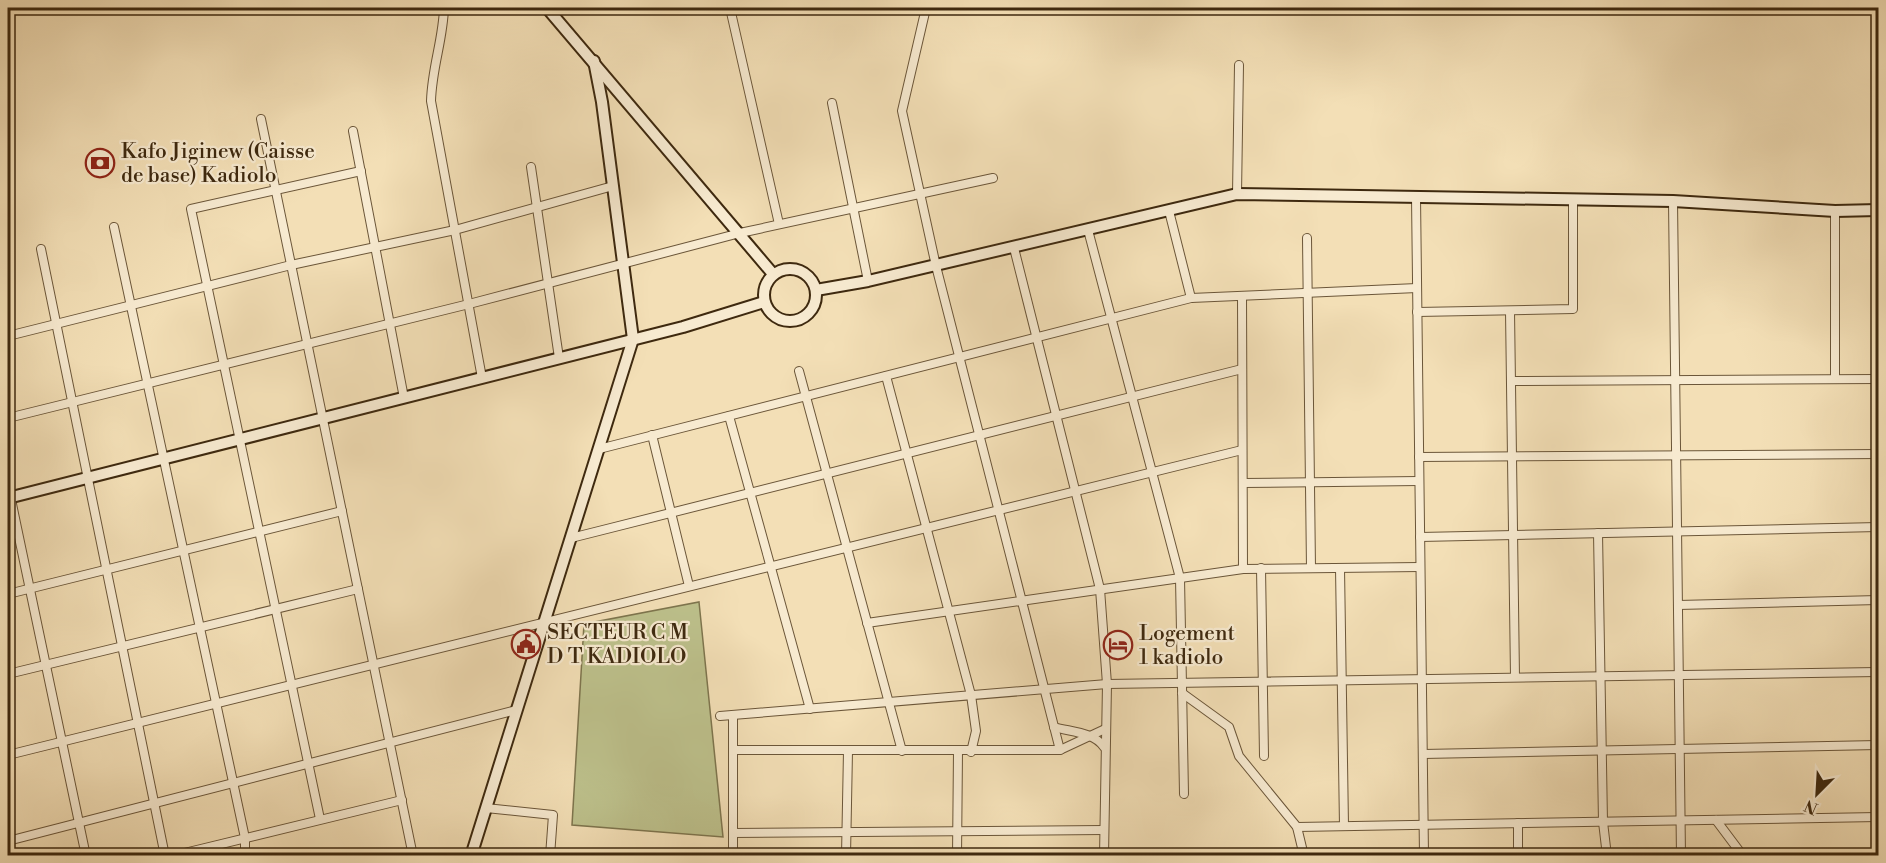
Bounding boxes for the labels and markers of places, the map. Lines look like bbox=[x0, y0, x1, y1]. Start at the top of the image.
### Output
place label: Kafo Jiginew (Caisse de base) Kadiolo bbox=[121, 139, 315, 189]
bank icon: Kafo Jiginew (Caisse de base) Kadiolo bbox=[84, 147, 116, 179]
place label: SECTEUR C M D T KADIOLO bbox=[547, 620, 689, 670]
place label: Logement 1 kadiolo bbox=[1139, 621, 1235, 671]
public building icon: SECTEUR C M D T KADIOLO bbox=[510, 628, 542, 660]
hotel icon: Logement 1 kadiolo bbox=[1102, 629, 1134, 661]

